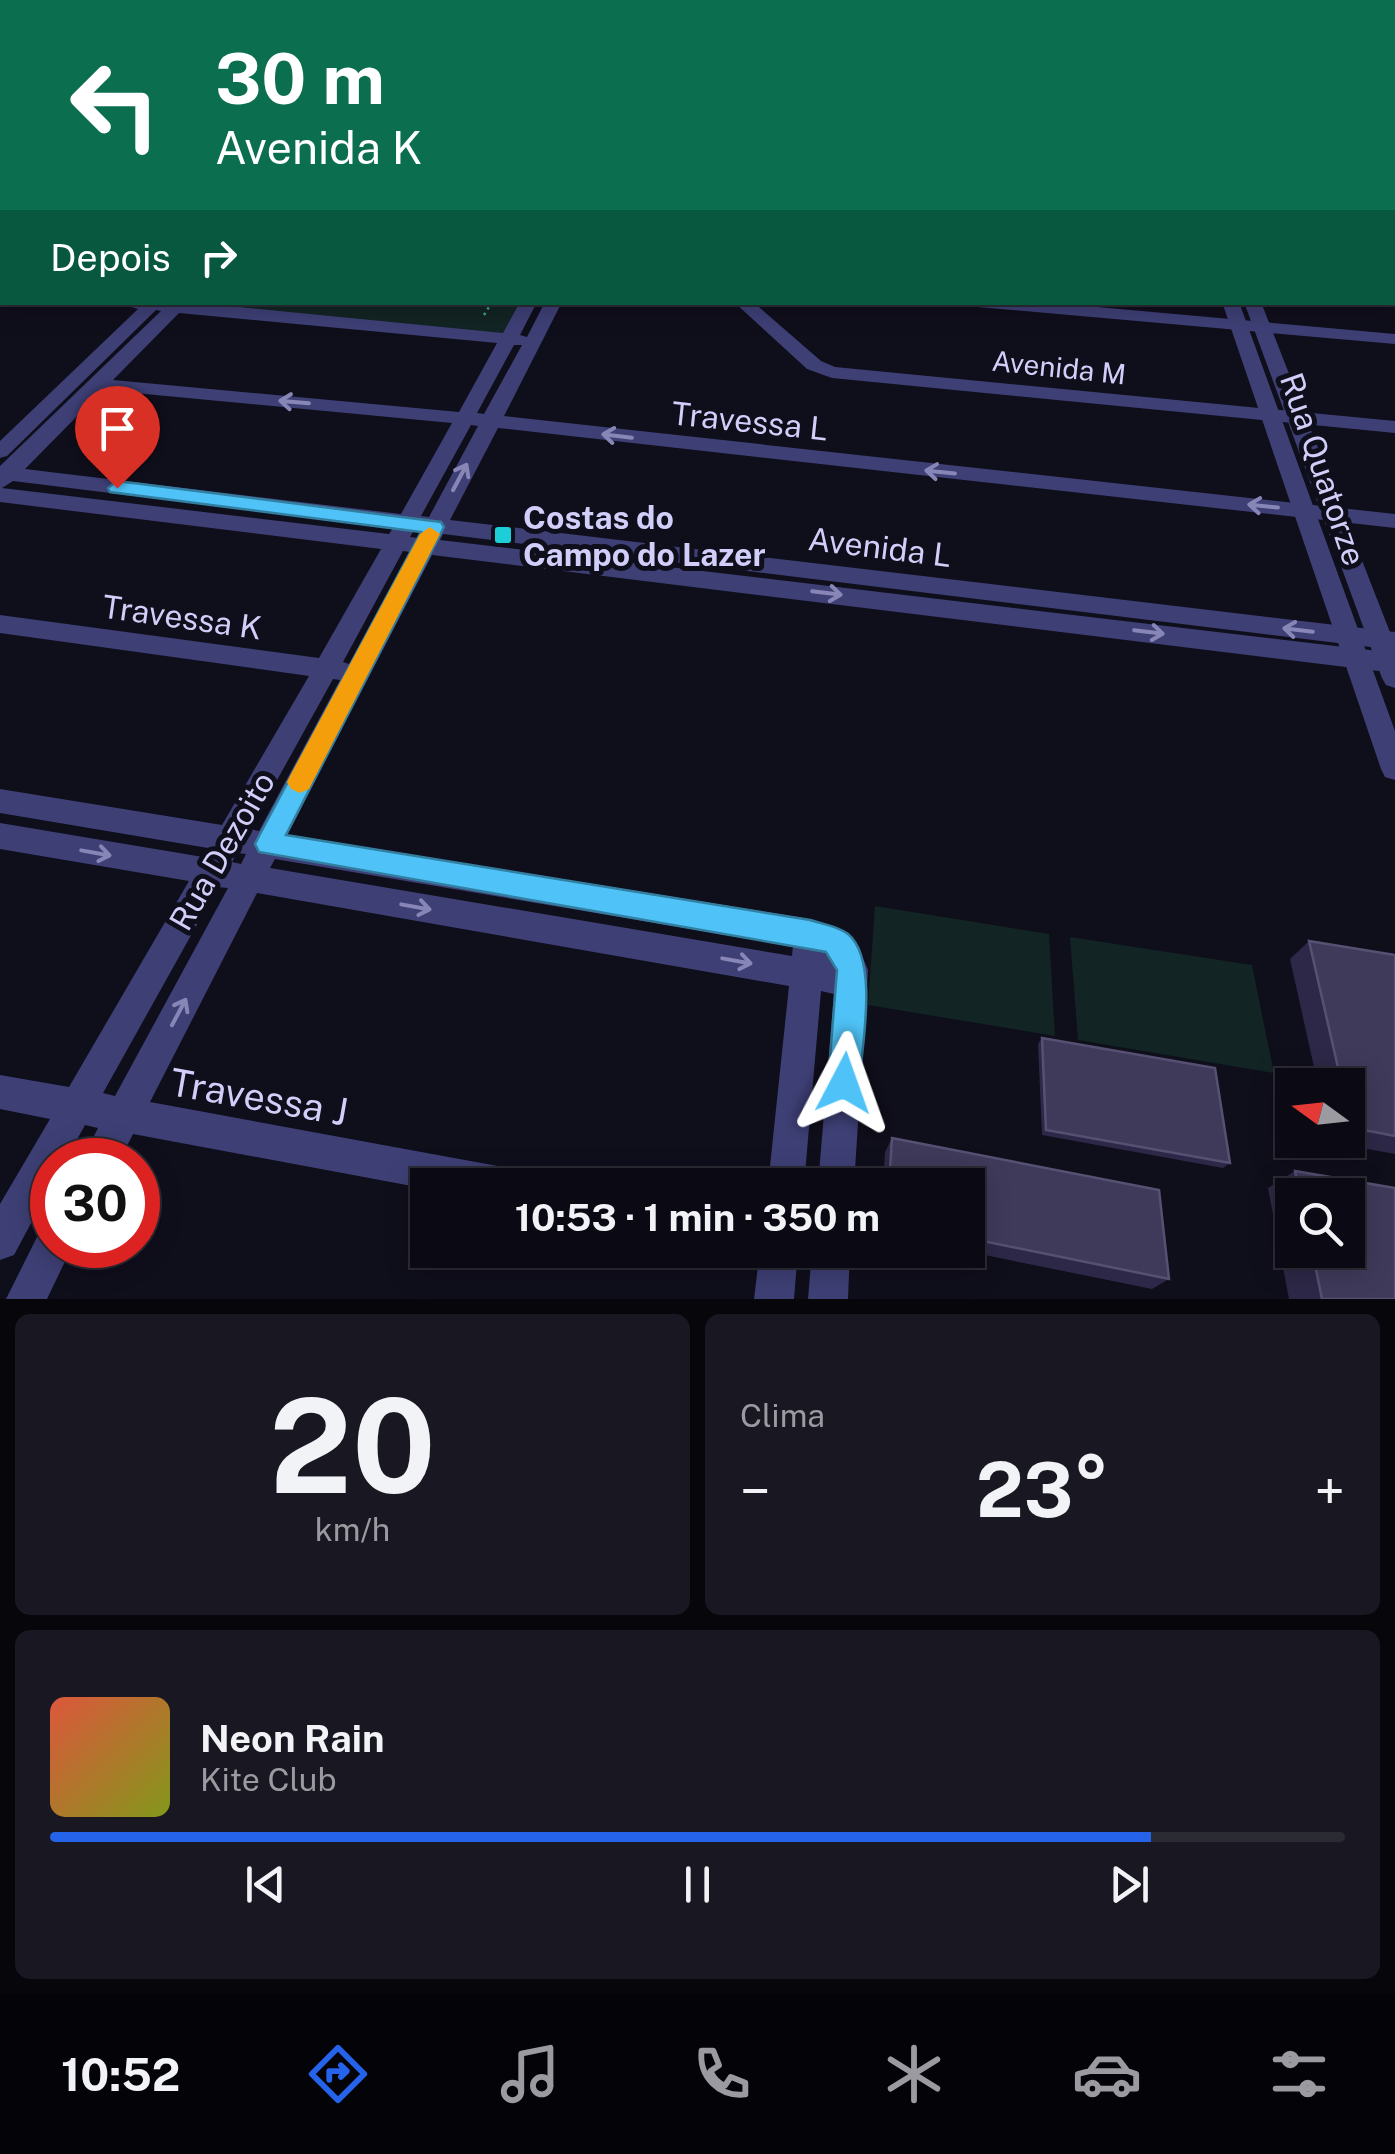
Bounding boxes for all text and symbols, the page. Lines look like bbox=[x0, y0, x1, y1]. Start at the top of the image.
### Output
text: 30 m bbox=[215, 37, 385, 120]
icon: left bbox=[50, 40, 180, 170]
text: Avenida K bbox=[215, 121, 422, 174]
icon: right bbox=[191, 230, 246, 285]
text: Depois bbox=[50, 235, 171, 280]
street label: Avenida M bbox=[990, 344, 1128, 390]
street label: Rua Quatorze bbox=[1273, 368, 1373, 570]
pin bbox=[75, 386, 160, 489]
one-way arrow bbox=[278, 393, 310, 412]
street label: Travessa L bbox=[670, 394, 830, 448]
icon: arrive bbox=[90, 401, 145, 456]
one-way arrow bbox=[601, 426, 634, 445]
one-way arrow bbox=[451, 462, 470, 492]
one-way arrow bbox=[925, 462, 957, 481]
one-way arrow bbox=[1248, 496, 1280, 515]
place label: Costas do Campo do Lazer bbox=[523, 499, 766, 573]
street label: Avenida L bbox=[806, 520, 954, 574]
marker: Costas do Campo do Lazer bbox=[492, 524, 514, 546]
one-way arrow bbox=[810, 584, 842, 603]
street label: Travessa K bbox=[100, 588, 264, 646]
one-way arrow bbox=[1283, 620, 1315, 638]
one-way arrow bbox=[1133, 624, 1165, 642]
street label: Rua Dezoito bbox=[162, 765, 282, 937]
one-way arrow bbox=[79, 844, 112, 863]
one-way arrow bbox=[400, 898, 432, 917]
one-way arrow bbox=[720, 952, 753, 971]
one-way arrow bbox=[169, 998, 189, 1028]
position arrow bbox=[792, 1031, 896, 1135]
street label: Travessa J bbox=[167, 1059, 351, 1135]
north arrow bbox=[1275, 1068, 1365, 1158]
map controls bbox=[1275, 1068, 1365, 1268]
speed limit sign: 30 bbox=[30, 1138, 160, 1268]
button: search bbox=[1275, 1178, 1365, 1268]
text: 10:53 · 1 min · 350 m bbox=[515, 1195, 880, 1240]
text: 20 bbox=[269, 1370, 436, 1522]
text: Clima bbox=[740, 1397, 825, 1434]
text: 23° bbox=[976, 1446, 1109, 1534]
text: − bbox=[740, 1459, 771, 1523]
text: + bbox=[1315, 1459, 1345, 1523]
text: km/h bbox=[315, 1511, 390, 1548]
text: Neon Rain bbox=[200, 1716, 384, 1761]
text: Kite Club bbox=[200, 1761, 337, 1798]
icon: previous bbox=[238, 1857, 293, 1912]
icon: pause bbox=[670, 1857, 725, 1912]
icon: next bbox=[1102, 1857, 1157, 1912]
icon: directions bbox=[303, 2039, 373, 2109]
icon: music bbox=[495, 2039, 565, 2109]
icon: phone bbox=[687, 2039, 757, 2109]
icon: climate bbox=[879, 2039, 949, 2109]
icon: car bbox=[1072, 2039, 1142, 2109]
icon: filters bbox=[1264, 2039, 1334, 2109]
text: 10:52 bbox=[61, 2048, 180, 2101]

